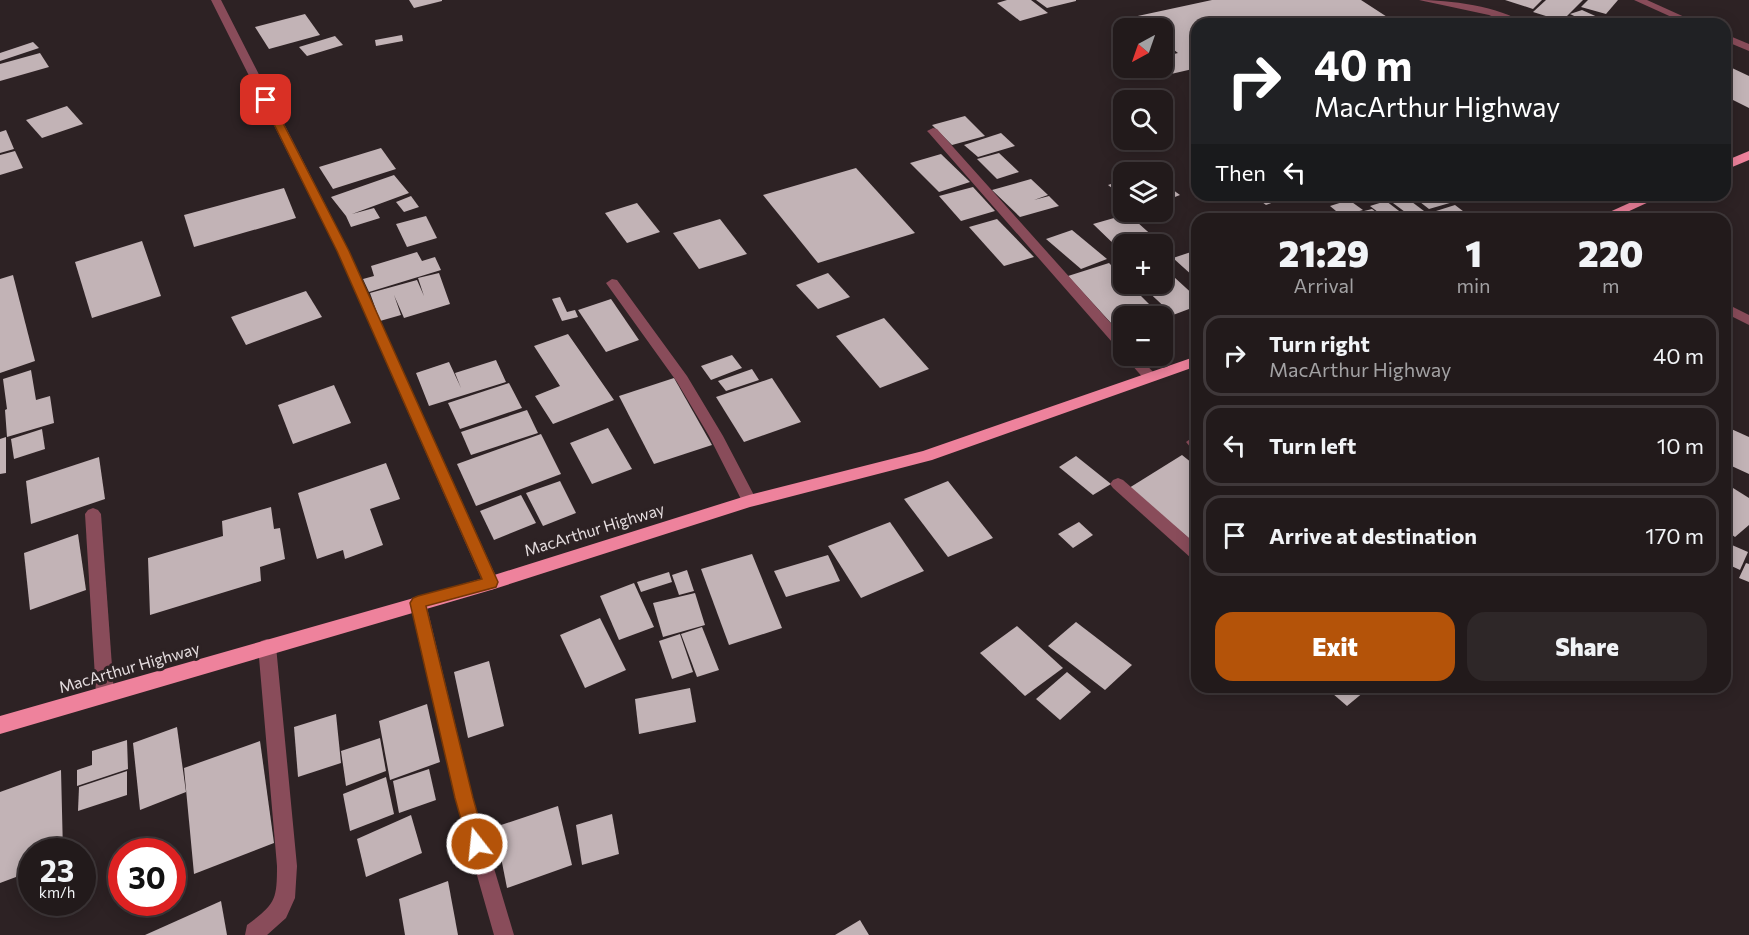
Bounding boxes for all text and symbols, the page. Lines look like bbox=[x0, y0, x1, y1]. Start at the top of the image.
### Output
north arrow bbox=[1113, 18, 1173, 78]
map controls bbox=[1113, 18, 1173, 366]
text: 40 m bbox=[1314, 38, 1412, 90]
icon: right bbox=[1215, 42, 1293, 120]
pin bbox=[240, 74, 291, 125]
icon: arrive bbox=[249, 83, 282, 116]
button: search bbox=[1113, 90, 1173, 150]
text: MacArthur Highway bbox=[1314, 90, 1560, 123]
icon: left bbox=[1278, 156, 1311, 189]
text: Then bbox=[1215, 159, 1266, 186]
button: layers bbox=[1113, 162, 1173, 222]
text: 21:29 bbox=[1278, 230, 1369, 274]
text: 1 bbox=[1465, 230, 1482, 274]
text: 220 bbox=[1578, 230, 1644, 274]
button: + bbox=[1113, 234, 1173, 294]
text: Arrival bbox=[1293, 273, 1354, 297]
text: min bbox=[1457, 273, 1491, 297]
text: m bbox=[1602, 273, 1620, 297]
button: − bbox=[1113, 306, 1173, 366]
text: Turn right bbox=[1269, 330, 1370, 357]
icon: right bbox=[1218, 339, 1251, 372]
text: 40 m bbox=[1653, 342, 1704, 369]
text: MacArthur Highway bbox=[1269, 357, 1451, 381]
icon: left bbox=[1218, 429, 1251, 462]
text: Turn left bbox=[1269, 432, 1356, 459]
text: 10 m bbox=[1657, 432, 1704, 459]
street label: MacArthur Highway bbox=[521, 499, 667, 559]
icon: arrive bbox=[1218, 519, 1251, 552]
text: Arrive at destination bbox=[1269, 522, 1477, 549]
text: 170 m bbox=[1645, 522, 1704, 549]
button: Exit bbox=[1215, 612, 1455, 681]
button: Share bbox=[1467, 612, 1707, 681]
street label: MacArthur Highway bbox=[56, 638, 202, 696]
position arrow bbox=[445, 812, 509, 876]
speed limit sign: 30 bbox=[108, 838, 186, 916]
text: 23 bbox=[40, 851, 74, 888]
text: km/h bbox=[39, 883, 75, 901]

